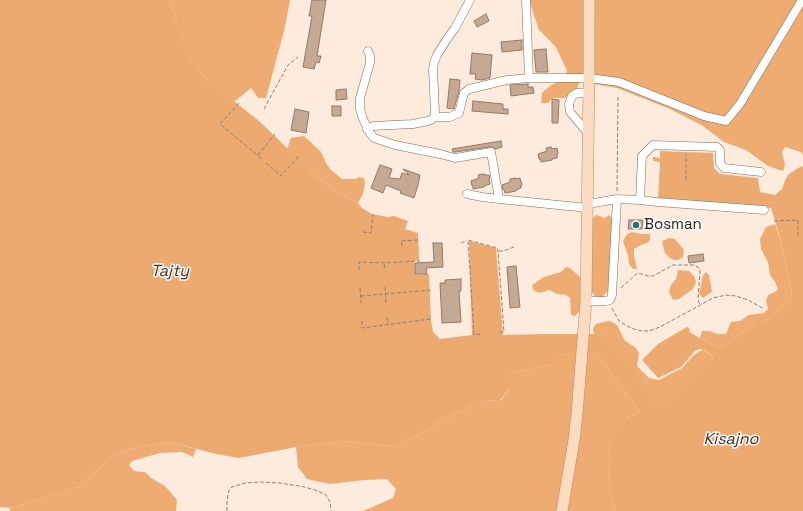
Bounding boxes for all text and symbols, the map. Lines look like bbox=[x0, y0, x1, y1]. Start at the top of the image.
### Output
place label: Bosman bbox=[644, 216, 702, 234]
marker: Bosman bbox=[631, 220, 641, 230]
water label: Tajty bbox=[151, 262, 189, 282]
water label: Kisajno bbox=[704, 430, 758, 450]

